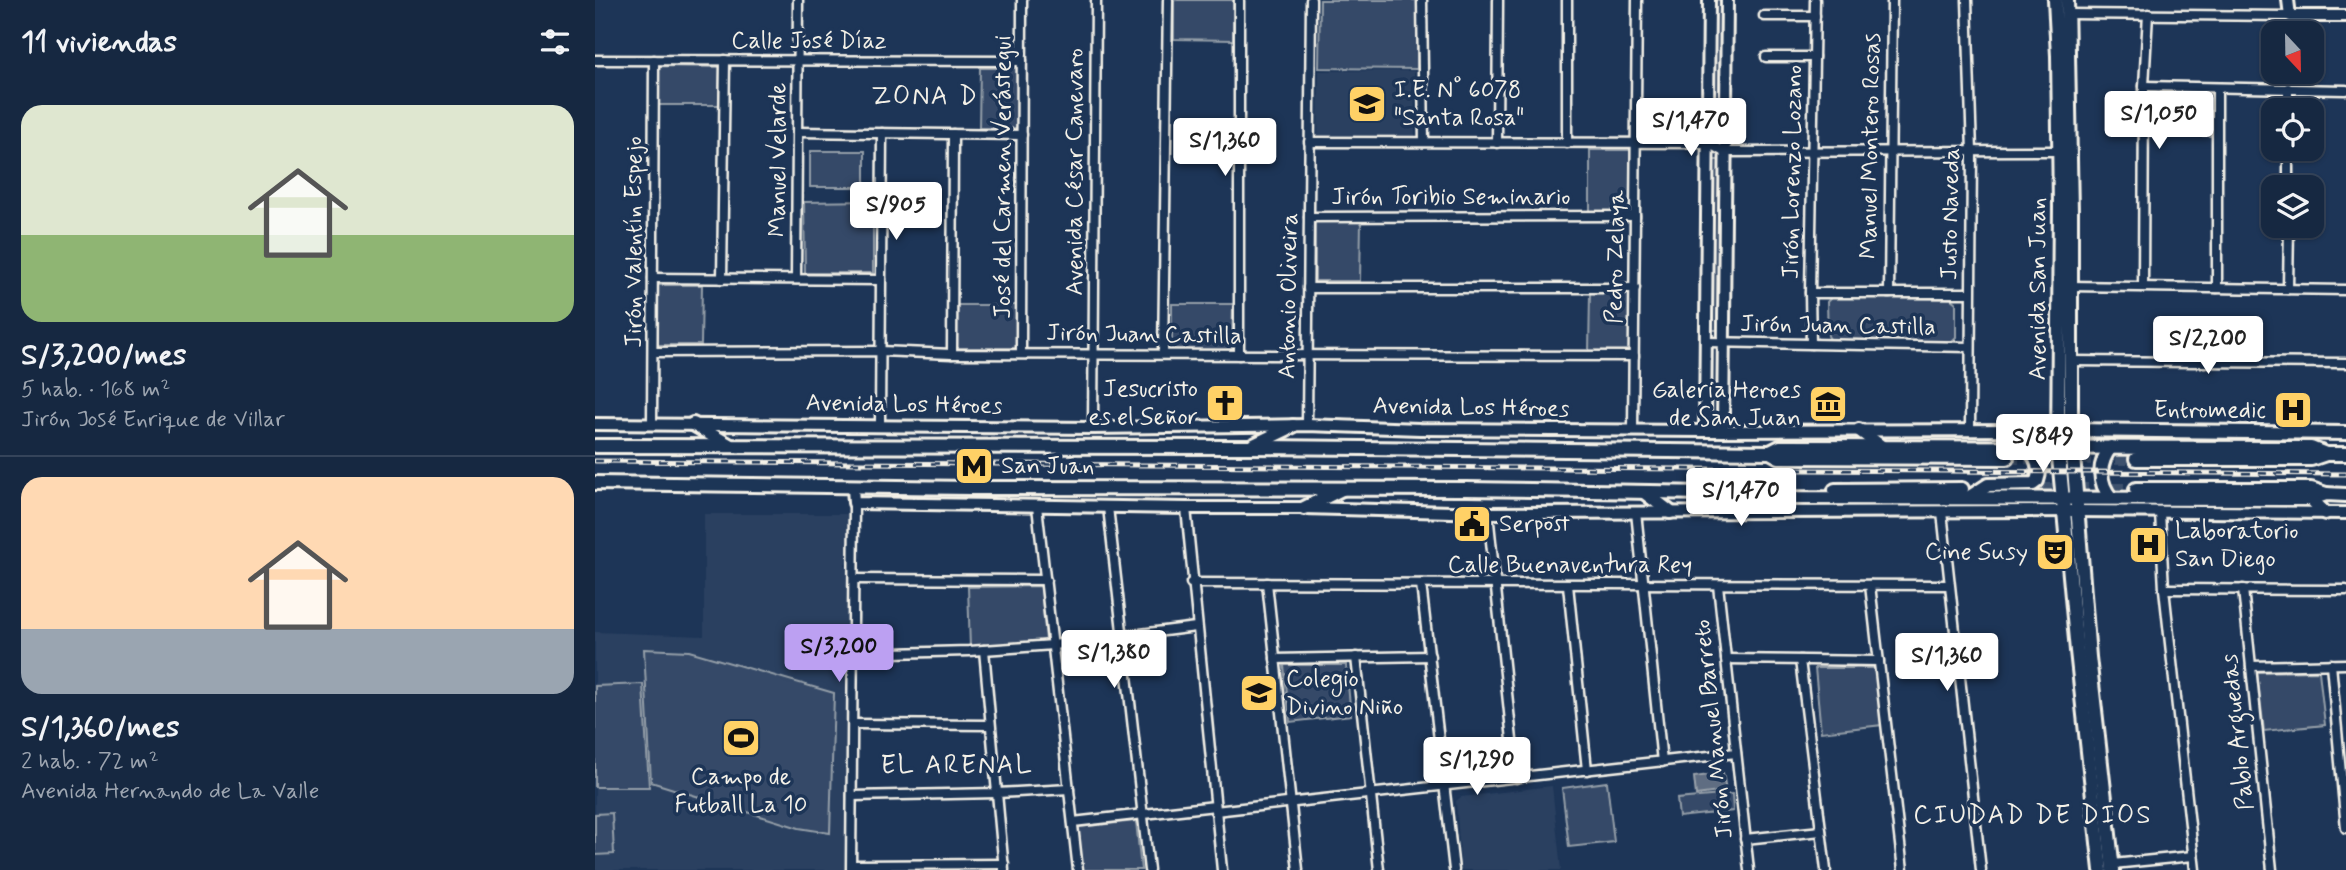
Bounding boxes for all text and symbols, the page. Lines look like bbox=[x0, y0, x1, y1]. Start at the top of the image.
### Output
north arrow bbox=[2261, 21, 2324, 84]
map controls bbox=[2261, 21, 2324, 238]
text: 11 viviendas bbox=[21, 23, 177, 62]
icon: filters bbox=[536, 23, 574, 61]
street label: Calle José Díaz bbox=[731, 26, 887, 57]
street label: Manuel Montero Rosas bbox=[1854, 33, 1888, 259]
street label: José del Carmen Verástegui bbox=[988, 35, 1019, 319]
street label: Avenida César Canevaro bbox=[1060, 48, 1091, 296]
street label: Jirón Lorenzo Lozano bbox=[1776, 65, 1810, 279]
place label: I.E. N° 6078 "Santa Rosa" bbox=[1394, 75, 1524, 134]
district label: ZONA D bbox=[871, 80, 979, 114]
street label: Manuel Velarde bbox=[763, 83, 794, 237]
school or university icon: I.E. N° 6078 "Santa Rosa" bbox=[1346, 83, 1388, 125]
pin: S/1,050 bbox=[2094, 92, 2224, 151]
button: locate bbox=[2261, 98, 2324, 161]
pin: S/1,470 bbox=[1626, 99, 1756, 158]
text: S/1,050 bbox=[2121, 99, 2197, 129]
text: S/1,470 bbox=[1652, 106, 1730, 136]
pin: S/1,360 bbox=[1160, 118, 1290, 178]
text: S/1,360 bbox=[1189, 126, 1261, 156]
street label: Jirón Valentín Espejo bbox=[619, 136, 650, 348]
street label: Justo Naveda bbox=[1934, 148, 1968, 280]
icon: home bbox=[235, 150, 361, 276]
button: layers bbox=[2261, 175, 2324, 238]
pin: S/905 bbox=[847, 182, 945, 242]
street label: Jirón Toribio Seminario bbox=[1331, 182, 1571, 213]
street label: Pedro Zelaya bbox=[1599, 189, 1633, 324]
text: S/905 bbox=[866, 190, 926, 220]
street label: Avenida San Juan bbox=[2023, 197, 2054, 381]
street label: Antonio Oliveira bbox=[1272, 213, 1306, 379]
street label: Jirón Juan Castilla bbox=[1740, 309, 1936, 343]
pin: S/2,200 bbox=[2143, 316, 2273, 376]
street label: Jirón Juan Castilla bbox=[1046, 318, 1242, 352]
text: S/2,200 bbox=[2169, 324, 2247, 354]
text: S/3,200/mes bbox=[21, 336, 187, 375]
place label: Jesucristo es el Señor bbox=[1088, 374, 1198, 433]
text: 5 hab. · 168 m² bbox=[21, 375, 170, 405]
place label: Galeria Heroes de San Juan bbox=[1652, 375, 1801, 434]
church icon: Jesucristo es el Señor bbox=[1204, 382, 1246, 424]
museum icon: Galeria Heroes de San Juan bbox=[1807, 383, 1849, 425]
street label: Avenida Los Héroes bbox=[805, 388, 1003, 422]
hospital icon: Entromedic bbox=[2272, 389, 2314, 431]
street label: Avenida Los Héroes bbox=[1372, 391, 1570, 425]
place label: Entromedic bbox=[2154, 395, 2266, 426]
text: Jirón José Enrique de Villar bbox=[21, 405, 285, 435]
pin: S/849 bbox=[1994, 414, 2092, 474]
text: S/849 bbox=[2012, 422, 2074, 452]
metro station icon: San Juan bbox=[953, 445, 995, 487]
place label: San Juan bbox=[1001, 451, 1094, 482]
pin: S/1,470 bbox=[1676, 468, 1806, 528]
text: S/1,470 bbox=[1702, 476, 1780, 506]
public building icon: Serpost bbox=[1451, 503, 1493, 545]
place label: Serpost bbox=[1499, 509, 1570, 540]
place label: Laboratorio San Diego bbox=[2175, 516, 2298, 575]
icon: home bbox=[235, 522, 361, 648]
hospital icon: Laboratorio San Diego bbox=[2127, 524, 2169, 566]
theatre icon: Cine Susy bbox=[2034, 531, 2076, 573]
place label: Cine Susy bbox=[1925, 537, 2028, 568]
street label: Calle Buenaventura Rey bbox=[1448, 550, 1692, 581]
street label: Jirón Manuel Barreto bbox=[1687, 618, 1741, 840]
pin: S/3,200 bbox=[774, 624, 904, 684]
pin: S/1,380 bbox=[1049, 630, 1179, 690]
text: S/3,200 bbox=[801, 632, 877, 662]
pin: S/1,360 bbox=[1882, 634, 2012, 693]
text: S/1,380 bbox=[1077, 638, 1151, 668]
text: S/1,360 bbox=[1911, 641, 1983, 671]
street label: Pablo Arguedas bbox=[2214, 651, 2265, 812]
place label: Colegio Divino Niño bbox=[1286, 664, 1403, 723]
school or university icon: Colegio Divino Niño bbox=[1238, 672, 1280, 714]
text: S/1,360/mes bbox=[21, 708, 179, 747]
sports icon: Campo de Futball La 10 bbox=[720, 717, 762, 759]
pin: S/1,290 bbox=[1412, 738, 1542, 797]
text: S/1,290 bbox=[1439, 745, 1515, 775]
text: 2 hab. · 72 m² bbox=[21, 747, 159, 777]
district label: EL ARENAL bbox=[880, 749, 1034, 783]
place label: Campo de Futball La 10 bbox=[675, 762, 807, 821]
text: Avenida Hernando de La Valle bbox=[21, 777, 319, 807]
district label: CIUDAD DE DIOS bbox=[1913, 799, 2153, 833]

